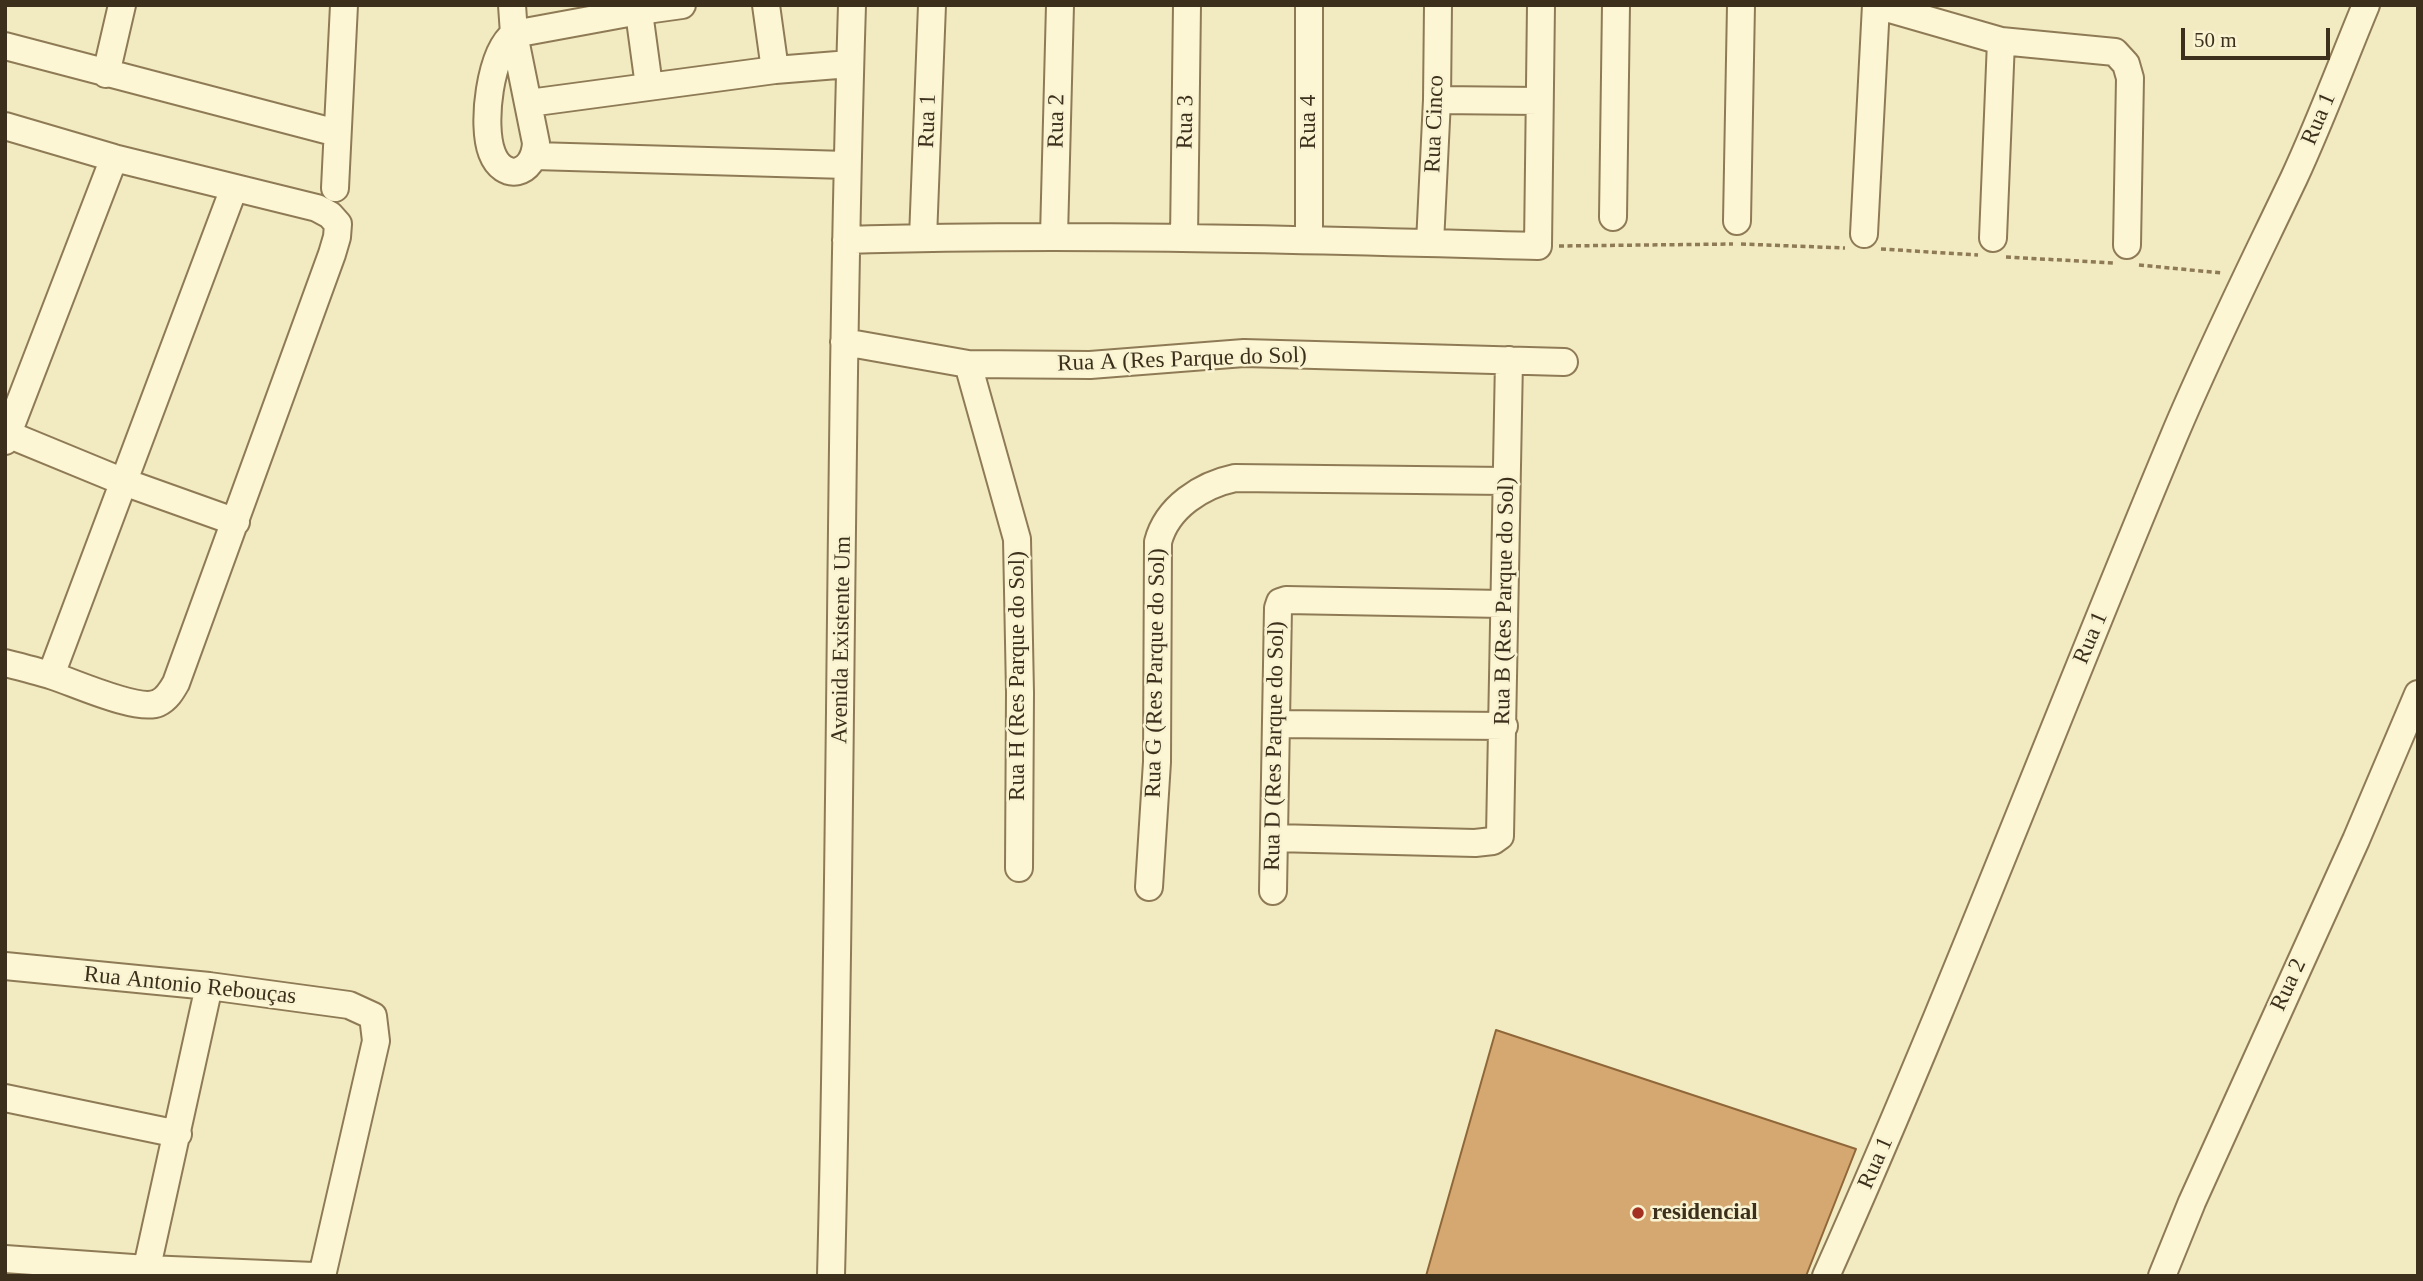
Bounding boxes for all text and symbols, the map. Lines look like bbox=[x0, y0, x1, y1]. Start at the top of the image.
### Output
scale bar bbox=[2185, 14, 2334, 58]
text: 50 m bbox=[2194, 28, 2237, 52]
street label: Rua Cinco bbox=[1420, 75, 1450, 173]
street label: Rua 1 bbox=[2296, 89, 2342, 149]
street label: Rua 1 bbox=[913, 93, 943, 149]
street label: Rua 2 bbox=[1043, 94, 1071, 148]
street label: Rua 3 bbox=[1172, 95, 1200, 149]
street label: Rua 4 bbox=[1295, 95, 1323, 149]
street label: Rua A (Res Parque do Sol) bbox=[1057, 342, 1307, 378]
street label: Rua B (Res Parque do Sol) bbox=[1489, 477, 1521, 725]
street label: Avenida Existente Um bbox=[826, 536, 858, 744]
street label: Rua G (Res Parque do Sol) bbox=[1140, 548, 1172, 798]
street label: Rua H (Res Parque do Sol) bbox=[1004, 551, 1032, 801]
street label: Rua 1 bbox=[2068, 608, 2114, 668]
street label: Rua D (Res Parque do Sol) bbox=[1259, 621, 1291, 871]
street label: Rua 2 bbox=[2265, 955, 2313, 1015]
street label: Rua Antonio Rebouças bbox=[82, 961, 298, 1011]
street label: Rua 1 bbox=[1852, 1133, 1900, 1193]
place label: residencial bbox=[1652, 1199, 1758, 1227]
marker: residencial bbox=[1630, 1205, 1646, 1221]

